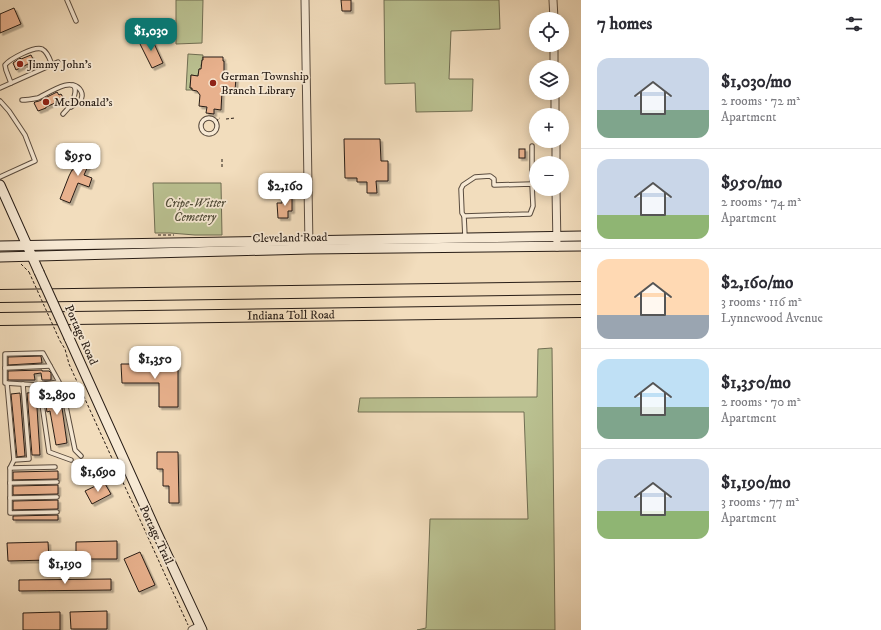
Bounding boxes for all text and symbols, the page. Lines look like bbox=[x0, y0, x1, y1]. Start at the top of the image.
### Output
map controls bbox=[529, 12, 569, 196]
button: locate bbox=[529, 12, 569, 52]
text: 7 homes bbox=[597, 13, 652, 35]
icon: filters bbox=[843, 13, 865, 35]
pin: $1,030 bbox=[118, 18, 184, 52]
text: $1,030 bbox=[134, 23, 168, 39]
place label: Jimmy John's bbox=[27, 57, 92, 72]
marker: Jimmy John's bbox=[15, 59, 25, 69]
button: layers bbox=[529, 60, 569, 100]
place label: German Township Branch Library bbox=[221, 69, 309, 98]
text: $1,030/mo bbox=[721, 71, 791, 93]
icon: home bbox=[629, 74, 677, 122]
marker: German Township Branch Library bbox=[208, 78, 218, 88]
text: 2 rooms · 72 m² bbox=[721, 93, 800, 109]
place label: McDonald's bbox=[54, 95, 113, 110]
marker: McDonald's bbox=[41, 97, 51, 107]
button: + bbox=[529, 108, 569, 148]
text: Apartment bbox=[721, 109, 776, 125]
pin: $950 bbox=[54, 143, 102, 177]
text: $950 bbox=[64, 148, 92, 164]
button: − bbox=[529, 156, 569, 196]
text: $950/mo bbox=[721, 172, 782, 194]
pin: $2,160 bbox=[252, 173, 318, 207]
icon: home bbox=[629, 175, 677, 223]
text: $2,160 bbox=[267, 178, 303, 194]
text: 2 rooms · 74 m² bbox=[721, 194, 801, 210]
park label: Cripe-Witter Cemetery bbox=[165, 196, 227, 225]
text: Apartment bbox=[721, 210, 776, 226]
street label: Cleveland Road bbox=[252, 230, 328, 246]
text: $2,160/mo bbox=[721, 272, 793, 294]
icon: home bbox=[629, 275, 677, 323]
text: 3 rooms · 116 m² bbox=[721, 294, 802, 310]
street label: Portage Road bbox=[61, 303, 101, 367]
street label: Indiana Toll Road bbox=[247, 307, 335, 323]
text: Lynnewood Avenue bbox=[721, 310, 823, 326]
pin: $1,350 bbox=[122, 346, 188, 380]
text: $1,350 bbox=[138, 351, 172, 367]
text: $1,350/mo bbox=[721, 372, 791, 394]
icon: home bbox=[629, 375, 677, 423]
pin: $2,890 bbox=[24, 382, 90, 416]
text: $2,890 bbox=[38, 387, 76, 403]
text: 2 rooms · 70 m² bbox=[721, 394, 801, 410]
text: Apartment bbox=[721, 410, 776, 426]
pin: $1,690 bbox=[65, 459, 131, 493]
text: $1,690 bbox=[80, 464, 116, 480]
text: $1,190/mo bbox=[721, 472, 791, 494]
icon: home bbox=[629, 475, 677, 523]
text: 3 rooms · 77 m² bbox=[721, 494, 799, 510]
street label: Portage Trail bbox=[136, 503, 176, 567]
text: Apartment bbox=[721, 510, 776, 526]
pin: $1,190 bbox=[32, 551, 98, 585]
text: $1,190 bbox=[48, 556, 82, 572]

